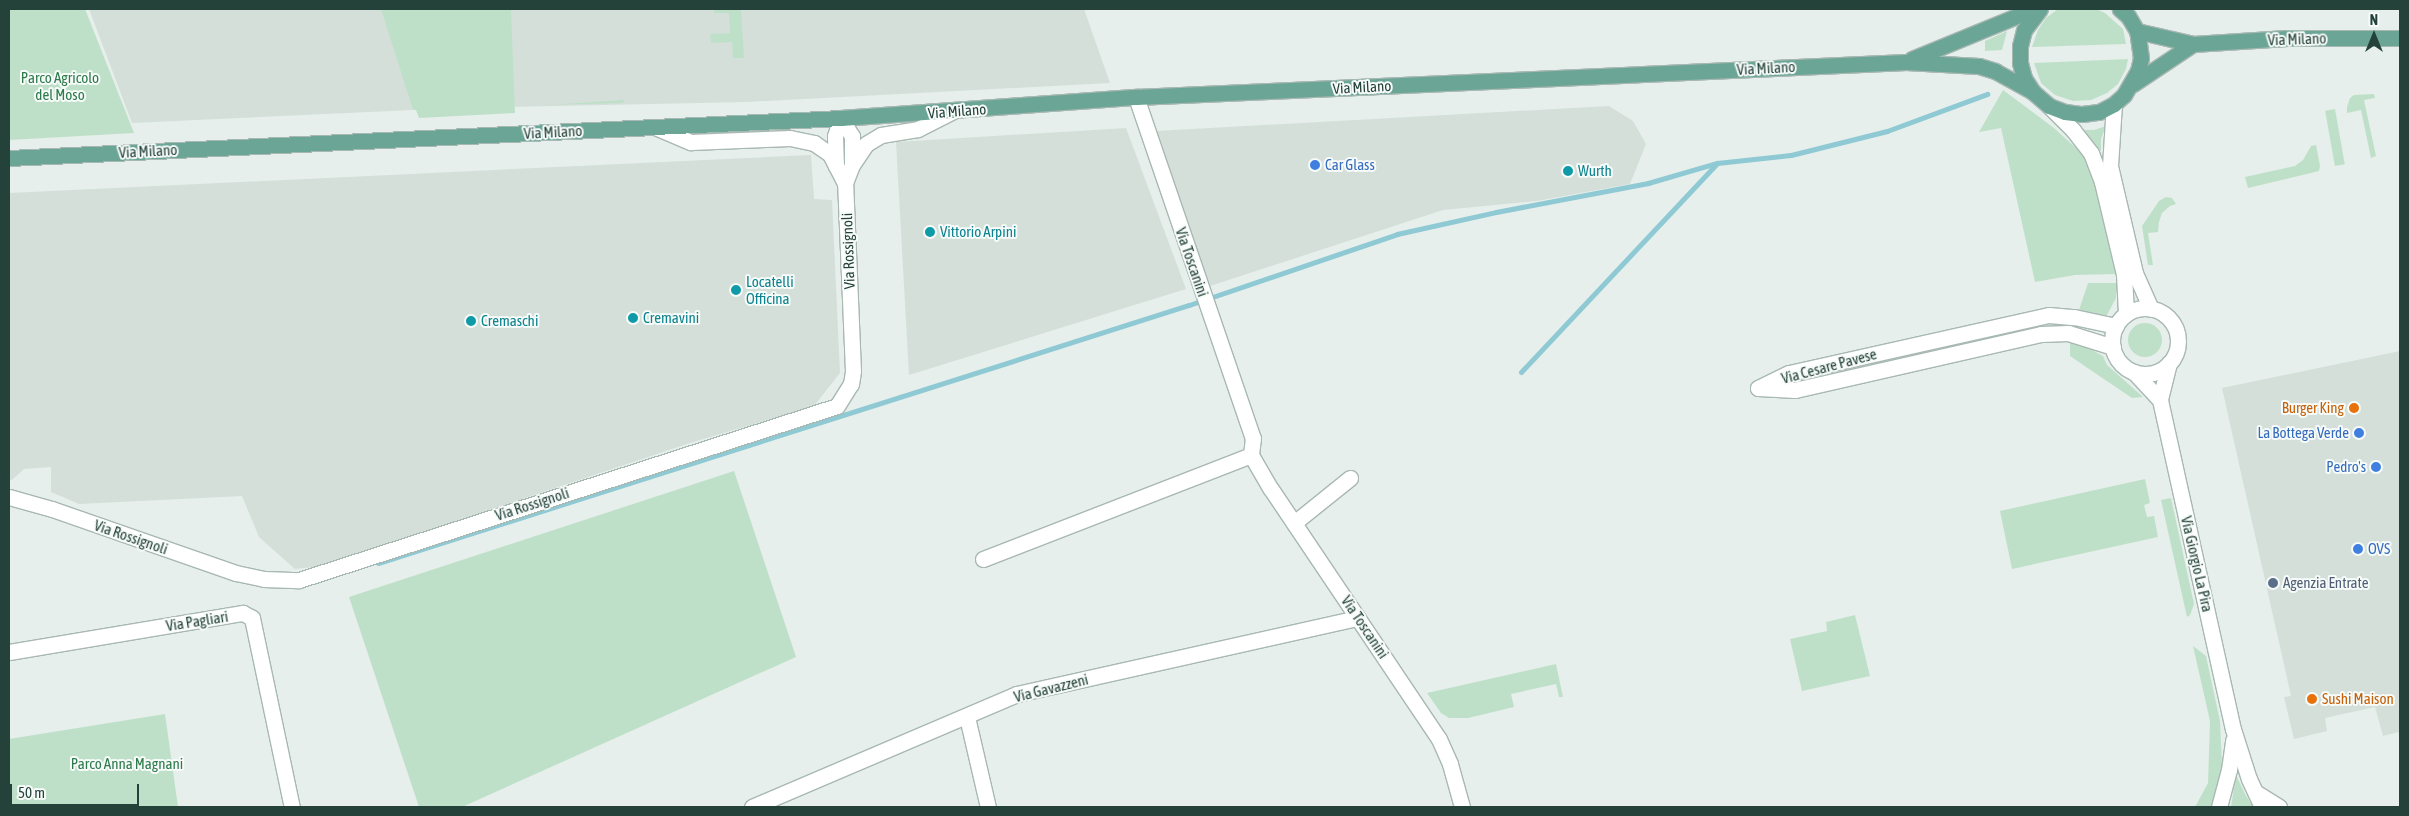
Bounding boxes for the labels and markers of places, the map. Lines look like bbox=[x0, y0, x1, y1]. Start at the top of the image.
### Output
place label: Car Glass bbox=[1325, 156, 1375, 174]
marker: Car Glass bbox=[1309, 159, 1321, 171]
place label: Wurth bbox=[1578, 162, 1612, 180]
marker: Wurth bbox=[1562, 165, 1574, 177]
place label: Vittorio Arpini bbox=[940, 223, 1016, 241]
marker: Vittorio Arpini bbox=[924, 226, 936, 238]
place label: Locatelli Officina bbox=[746, 272, 794, 307]
marker: Locatelli Officina bbox=[730, 284, 742, 296]
place label: Cremavini bbox=[643, 309, 699, 327]
place label: Cremaschi bbox=[481, 312, 538, 330]
marker: Cremavini bbox=[627, 312, 639, 324]
marker: Cremaschi bbox=[465, 315, 477, 327]
place label: Burger King bbox=[2282, 399, 2344, 417]
marker: Burger King bbox=[2348, 402, 2360, 414]
place label: La Bottega Verde bbox=[2257, 424, 2349, 442]
marker: La Bottega Verde bbox=[2353, 427, 2365, 439]
place label: Pedro's bbox=[2326, 458, 2366, 476]
marker: Pedro's bbox=[2370, 461, 2382, 473]
place label: OVS bbox=[2368, 540, 2390, 558]
marker: OVS bbox=[2352, 543, 2364, 555]
place label: Agenzia Entrate bbox=[2283, 574, 2369, 592]
marker: Agenzia Entrate bbox=[2267, 577, 2279, 589]
place label: Sushi Maison bbox=[2322, 690, 2394, 708]
marker: Sushi Maison bbox=[2306, 693, 2318, 705]

